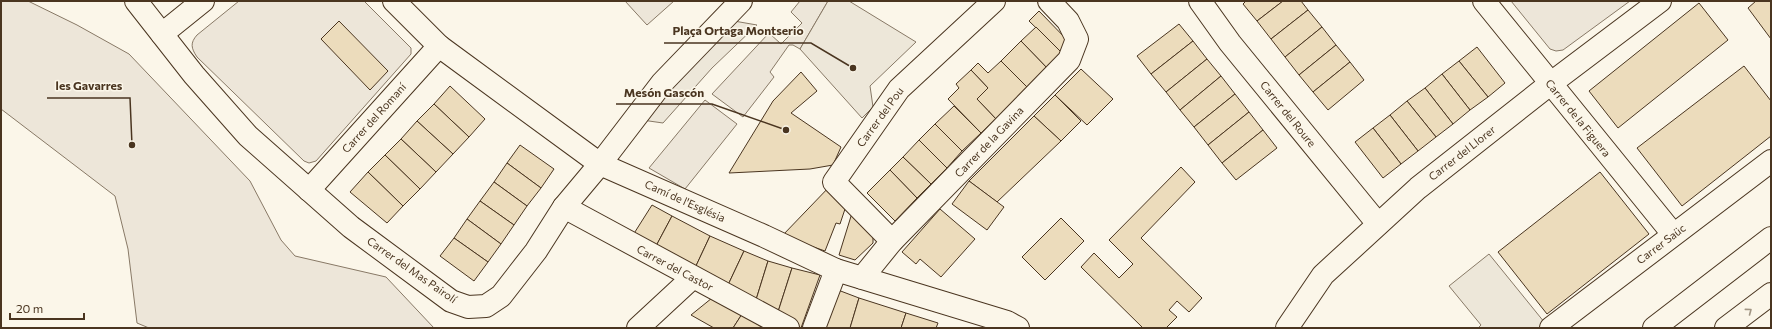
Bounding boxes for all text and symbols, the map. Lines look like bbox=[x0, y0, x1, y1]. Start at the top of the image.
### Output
callout: Plaça Ortaga Montserio bbox=[664, 19, 811, 43]
text: Plaça Ortaga Montserio bbox=[672, 23, 804, 37]
callout: les Gavarres bbox=[47, 74, 130, 98]
street label: Carrer de la Figuera bbox=[1543, 76, 1614, 159]
text: les Gavarres bbox=[56, 78, 123, 92]
street label: Carrer del Roure bbox=[1258, 78, 1319, 149]
street label: Carrer del Romaní bbox=[339, 79, 409, 155]
callout: Mesón Gascón bbox=[616, 80, 712, 104]
street label: Carrer del Pou bbox=[854, 84, 906, 149]
text: Mesón Gascón bbox=[624, 85, 704, 99]
street label: Carrer de la Gavina bbox=[952, 104, 1026, 180]
street label: Carrer del Llorer bbox=[1426, 122, 1498, 183]
street label: Camí de l'Església bbox=[643, 177, 727, 224]
street label: Carrer Saüc bbox=[1634, 221, 1688, 266]
street label: Carrer del Mas Pairolí bbox=[365, 234, 461, 306]
street label: Carrer del Castor bbox=[635, 242, 716, 294]
scale bar bbox=[10, 295, 84, 321]
text: 20 m bbox=[16, 301, 43, 315]
one-way arrow bbox=[1744, 309, 1751, 316]

